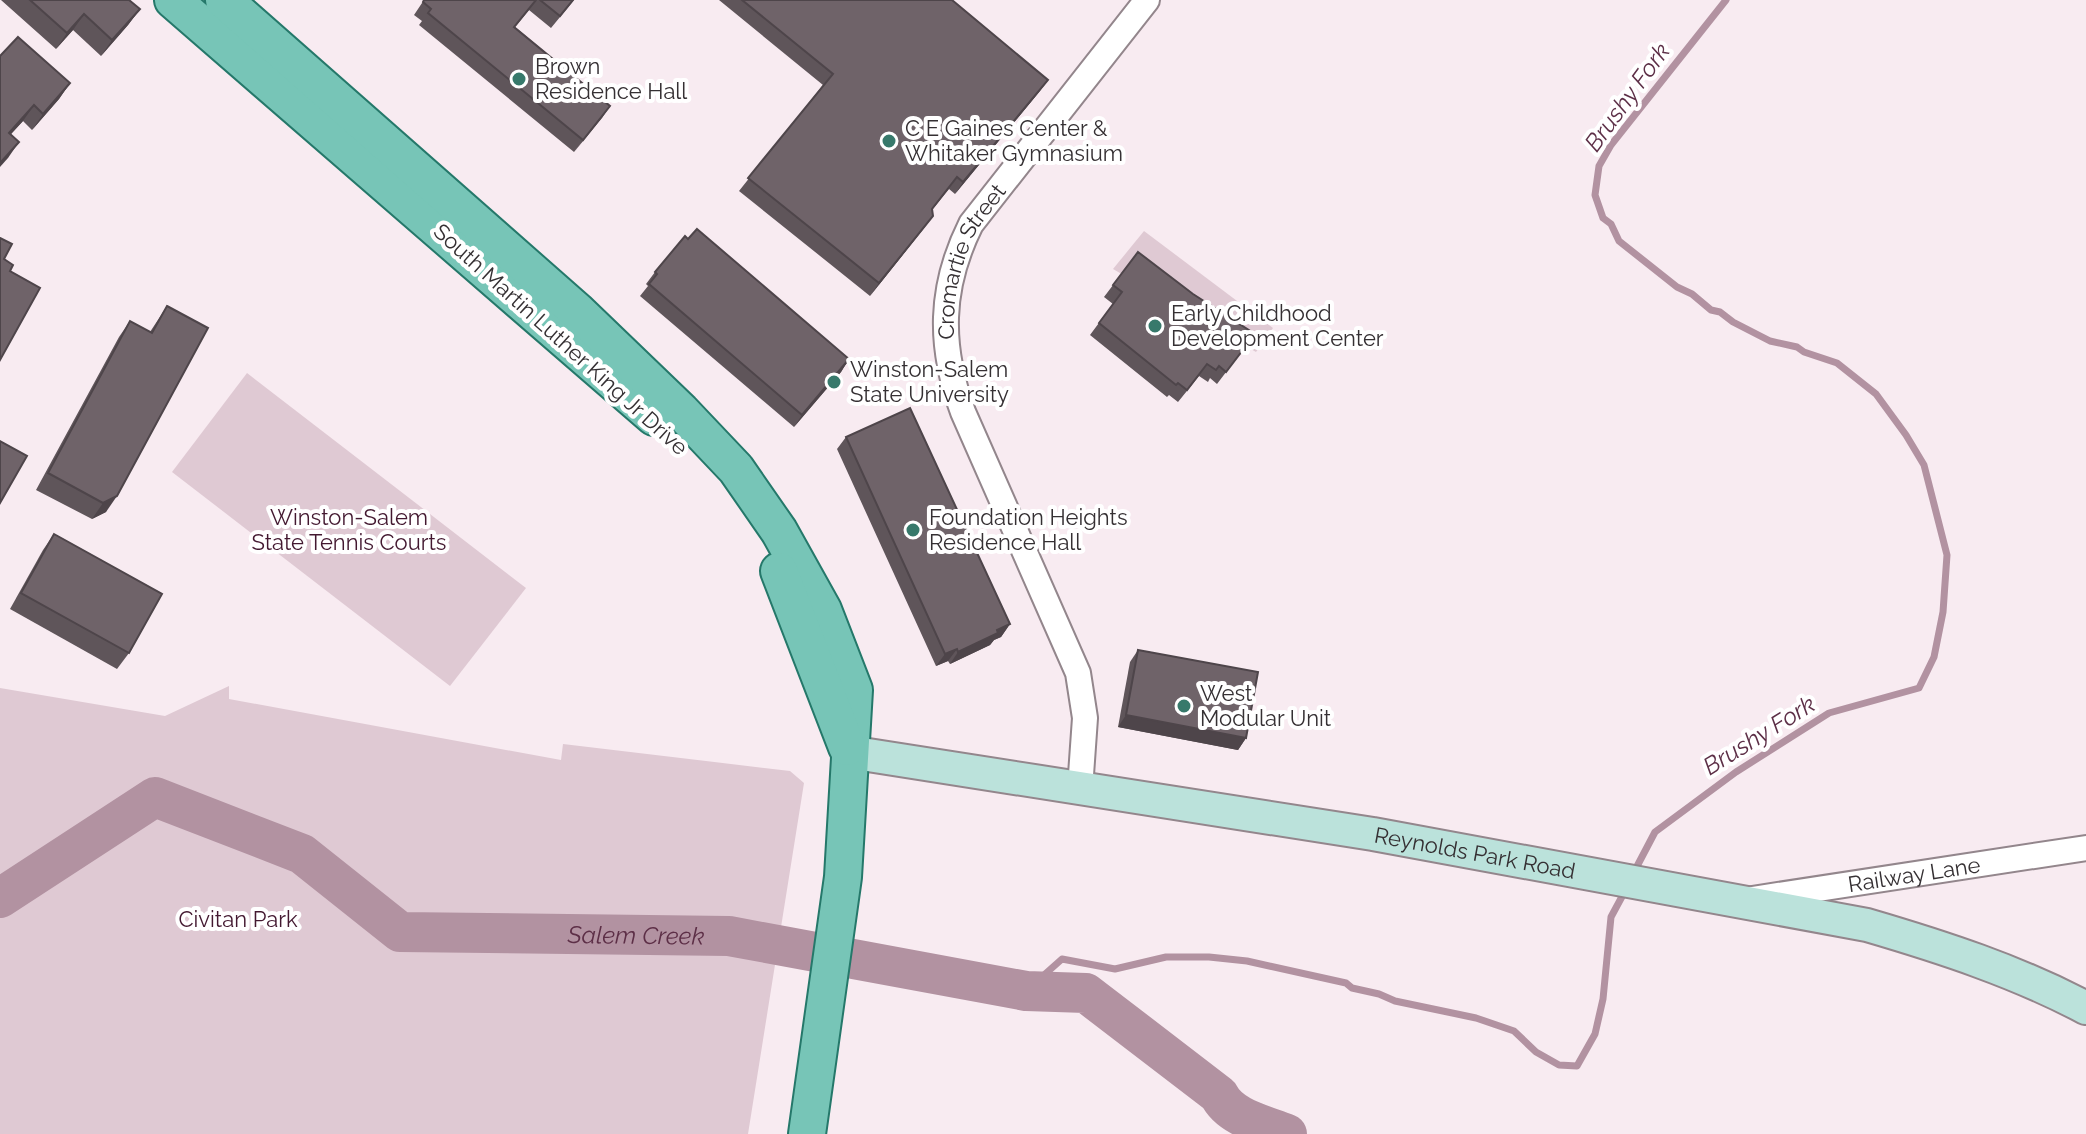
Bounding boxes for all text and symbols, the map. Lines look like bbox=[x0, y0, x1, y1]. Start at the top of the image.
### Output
water label: Brushy Fork bbox=[1578, 37, 1676, 157]
place label: Brown Residence Hall bbox=[535, 53, 687, 104]
marker: Brown Residence Hall bbox=[510, 70, 528, 88]
place label: C E Gaines Center & Whitaker Gymnasium bbox=[905, 115, 1123, 166]
marker: C E Gaines Center & Whitaker Gymnasium bbox=[880, 132, 898, 150]
street label: Cromartie Street bbox=[933, 178, 1011, 340]
street label: South Martin Luther King Jr Drive bbox=[429, 218, 693, 460]
place label: Early Childhood Development Center bbox=[1171, 300, 1384, 351]
marker: Early Childhood Development Center bbox=[1146, 317, 1164, 335]
place label: Winston-Salem State University bbox=[850, 356, 1009, 407]
marker: Winston-Salem State University bbox=[825, 373, 843, 391]
park label: Winston-Salem State Tennis Courts bbox=[251, 504, 447, 555]
place label: Foundation Heights Residence Hall bbox=[929, 504, 1128, 555]
marker: Foundation Heights Residence Hall bbox=[904, 521, 922, 539]
place label: West Modular Unit bbox=[1200, 680, 1332, 731]
water label: Brushy Fork bbox=[1698, 689, 1820, 781]
marker: West Modular Unit bbox=[1175, 697, 1193, 715]
street label: Reynolds Park Road bbox=[1372, 822, 1577, 884]
street label: Railway Lane bbox=[1846, 851, 1982, 897]
park label: Civitan Park bbox=[178, 906, 298, 932]
water label: Salem Creek bbox=[567, 920, 705, 950]

